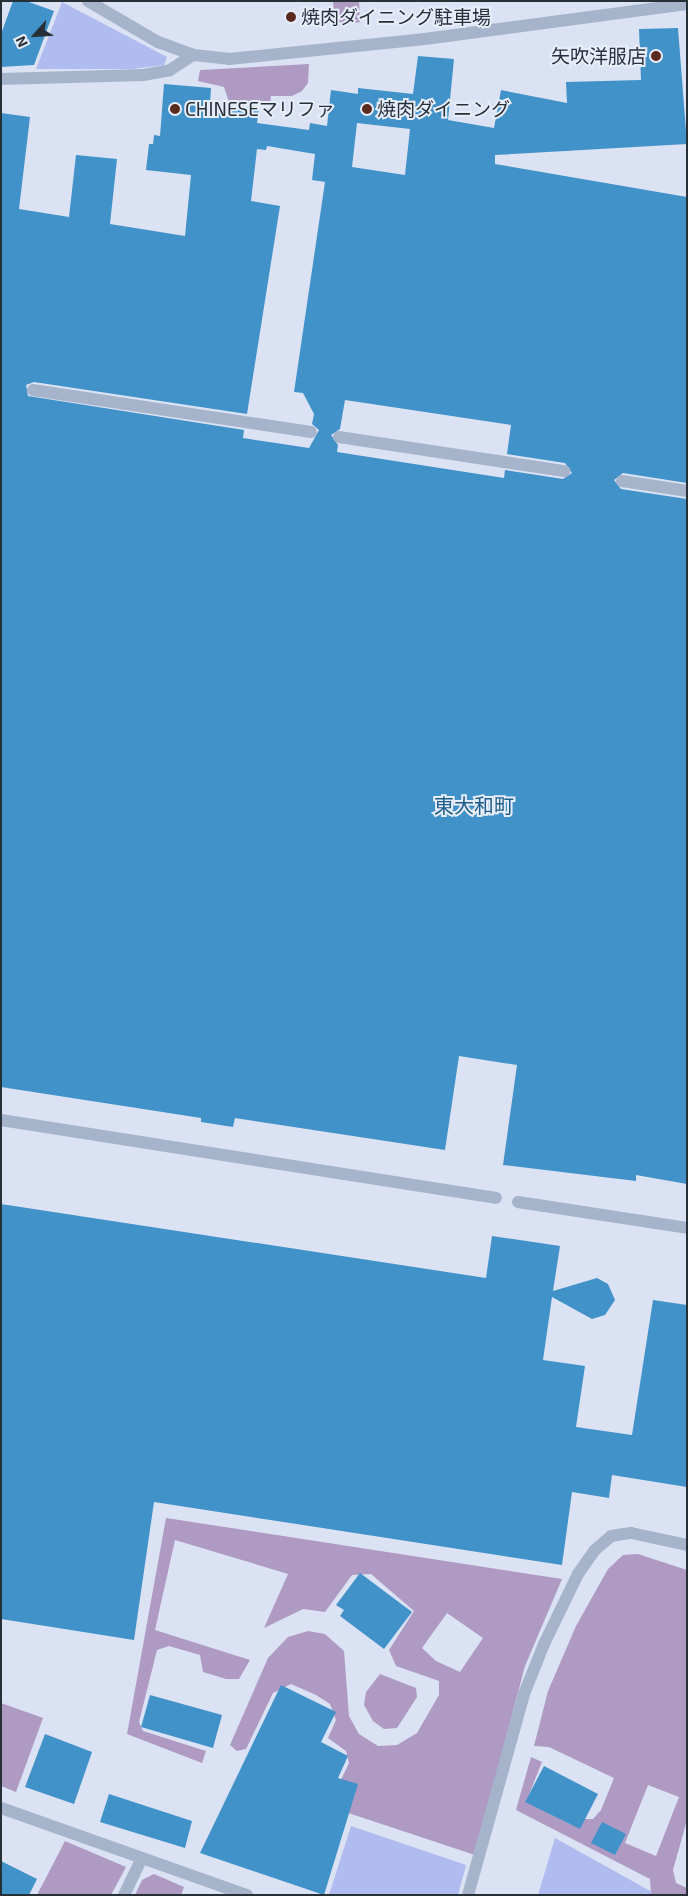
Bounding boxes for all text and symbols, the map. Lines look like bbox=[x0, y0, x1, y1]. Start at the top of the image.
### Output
place label: 焼肉ダイニング駐車場 bbox=[301, 6, 491, 28]
north arrow bbox=[10, 10, 60, 60]
marker: 焼肉ダイニング駐車場 bbox=[285, 11, 297, 23]
text: N bbox=[11, 34, 31, 50]
place label: 矢吹洋服店 bbox=[551, 45, 646, 67]
marker: 矢吹洋服店 bbox=[650, 50, 662, 62]
place label: CHINESEマリファ bbox=[185, 98, 335, 120]
place label: 焼肉ダイニング bbox=[377, 98, 510, 120]
marker: CHINESEマリファ bbox=[169, 103, 181, 115]
marker: 焼肉ダイニング bbox=[361, 103, 373, 115]
district label: 東大和町 bbox=[434, 793, 514, 817]

